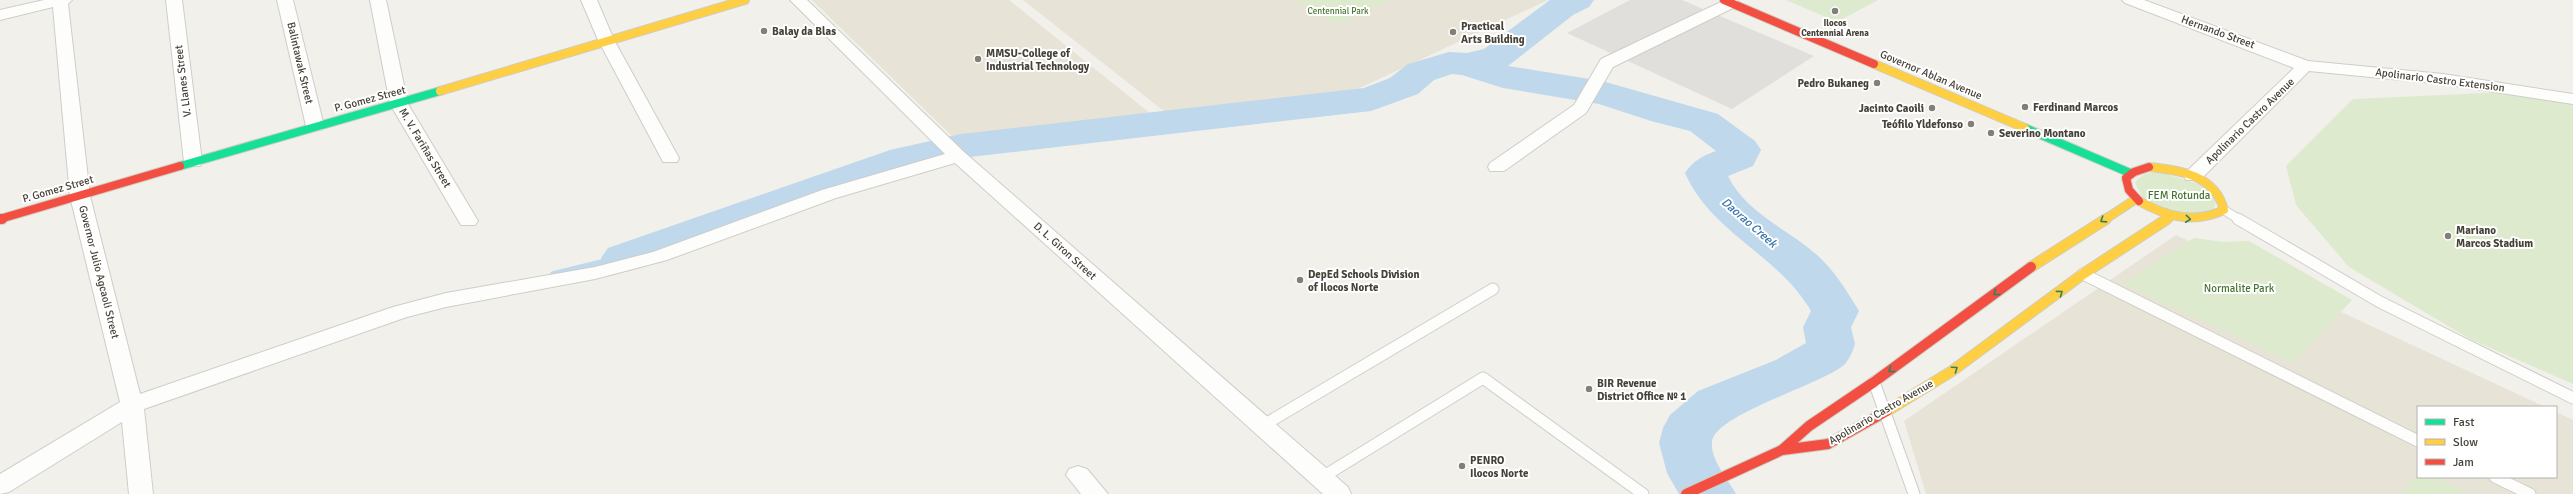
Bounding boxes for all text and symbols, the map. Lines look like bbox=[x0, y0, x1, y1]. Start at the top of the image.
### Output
park label: Centennial Park bbox=[1307, 6, 1369, 17]
marker: Ilocos Centennial Arena bbox=[1830, 6, 1840, 16]
street label: Hernando Street bbox=[2180, 13, 2257, 51]
place label: Ilocos Centennial Arena bbox=[1801, 18, 1869, 39]
place label: Practical Arts Building bbox=[1461, 20, 1525, 46]
street label: Balintawak Street bbox=[284, 21, 316, 105]
place label: Balay da Blas bbox=[772, 25, 836, 38]
marker: Balay da Blas bbox=[759, 26, 769, 36]
marker: Practical Arts Building bbox=[1448, 27, 1458, 37]
street label: V. Llanes Street bbox=[172, 44, 194, 118]
place label: MMSU-College of Industrial Technology bbox=[986, 47, 1090, 73]
street label: Governor Ablan Avenue bbox=[1878, 48, 1984, 102]
marker: MMSU-College of Industrial Technology bbox=[973, 54, 983, 64]
street label: Apolinario Castro Extension bbox=[2375, 66, 2505, 94]
street label: Apolinario Castro Avenue bbox=[2203, 75, 2297, 167]
place label: Pedro Bukaneg bbox=[1797, 77, 1869, 90]
marker: Pedro Bukaneg bbox=[1872, 78, 1882, 88]
street label: P. Gomez Street bbox=[333, 83, 407, 115]
place label: Ferdinand Marcos bbox=[2033, 101, 2118, 114]
place label: Jacinto Caoili bbox=[1859, 102, 1924, 115]
marker: Ferdinand Marcos bbox=[2020, 102, 2030, 112]
marker: Jacinto Caoili bbox=[1927, 103, 1937, 113]
street label: M. V. Fariñas Street bbox=[396, 106, 454, 190]
place label: Teófilo Yldefonso bbox=[1882, 118, 1963, 131]
marker: Teófilo Yldefonso bbox=[1966, 119, 1976, 129]
place label: Severino Montano bbox=[1999, 127, 2086, 140]
marker: Severino Montano bbox=[1986, 128, 1996, 138]
street label: P. Gomez Street bbox=[21, 173, 95, 205]
park label: FEM Rotunda bbox=[2148, 189, 2211, 202]
water label: Daorao Creek bbox=[1718, 195, 1781, 252]
street label: Governor Julio Agcaoli Street bbox=[76, 204, 122, 340]
one-way arrow bbox=[2185, 214, 2191, 223]
one-way arrow bbox=[2100, 215, 2107, 223]
street label: D. L. Giron Street bbox=[1031, 219, 1099, 283]
place label: Mariano Marcos Stadium bbox=[2456, 224, 2533, 250]
marker: Mariano Marcos Stadium bbox=[2443, 231, 2453, 241]
place label: DepEd Schools Division of Ilocos Norte bbox=[1308, 268, 1420, 294]
marker: DepEd Schools Division of Ilocos Norte bbox=[1295, 275, 1305, 285]
park label: Normalite Park bbox=[2204, 282, 2275, 295]
one-way arrow bbox=[1993, 288, 2000, 296]
one-way arrow bbox=[2055, 291, 2062, 298]
one-way arrow bbox=[1888, 365, 1895, 373]
one-way arrow bbox=[1950, 367, 1957, 374]
place label: BIR Revenue District Office № 1 bbox=[1597, 377, 1686, 403]
street label: Apolinario Castro Avenue bbox=[1826, 377, 1936, 447]
marker: BIR Revenue District Office № 1 bbox=[1584, 384, 1594, 394]
legend bbox=[2417, 406, 2557, 478]
text: Fast bbox=[2453, 415, 2474, 430]
text: Slow bbox=[2453, 435, 2478, 450]
place label: PENRO Ilocos Norte bbox=[1470, 454, 1529, 480]
text: Jam bbox=[2453, 455, 2474, 470]
marker: PENRO Ilocos Norte bbox=[1457, 461, 1467, 471]

